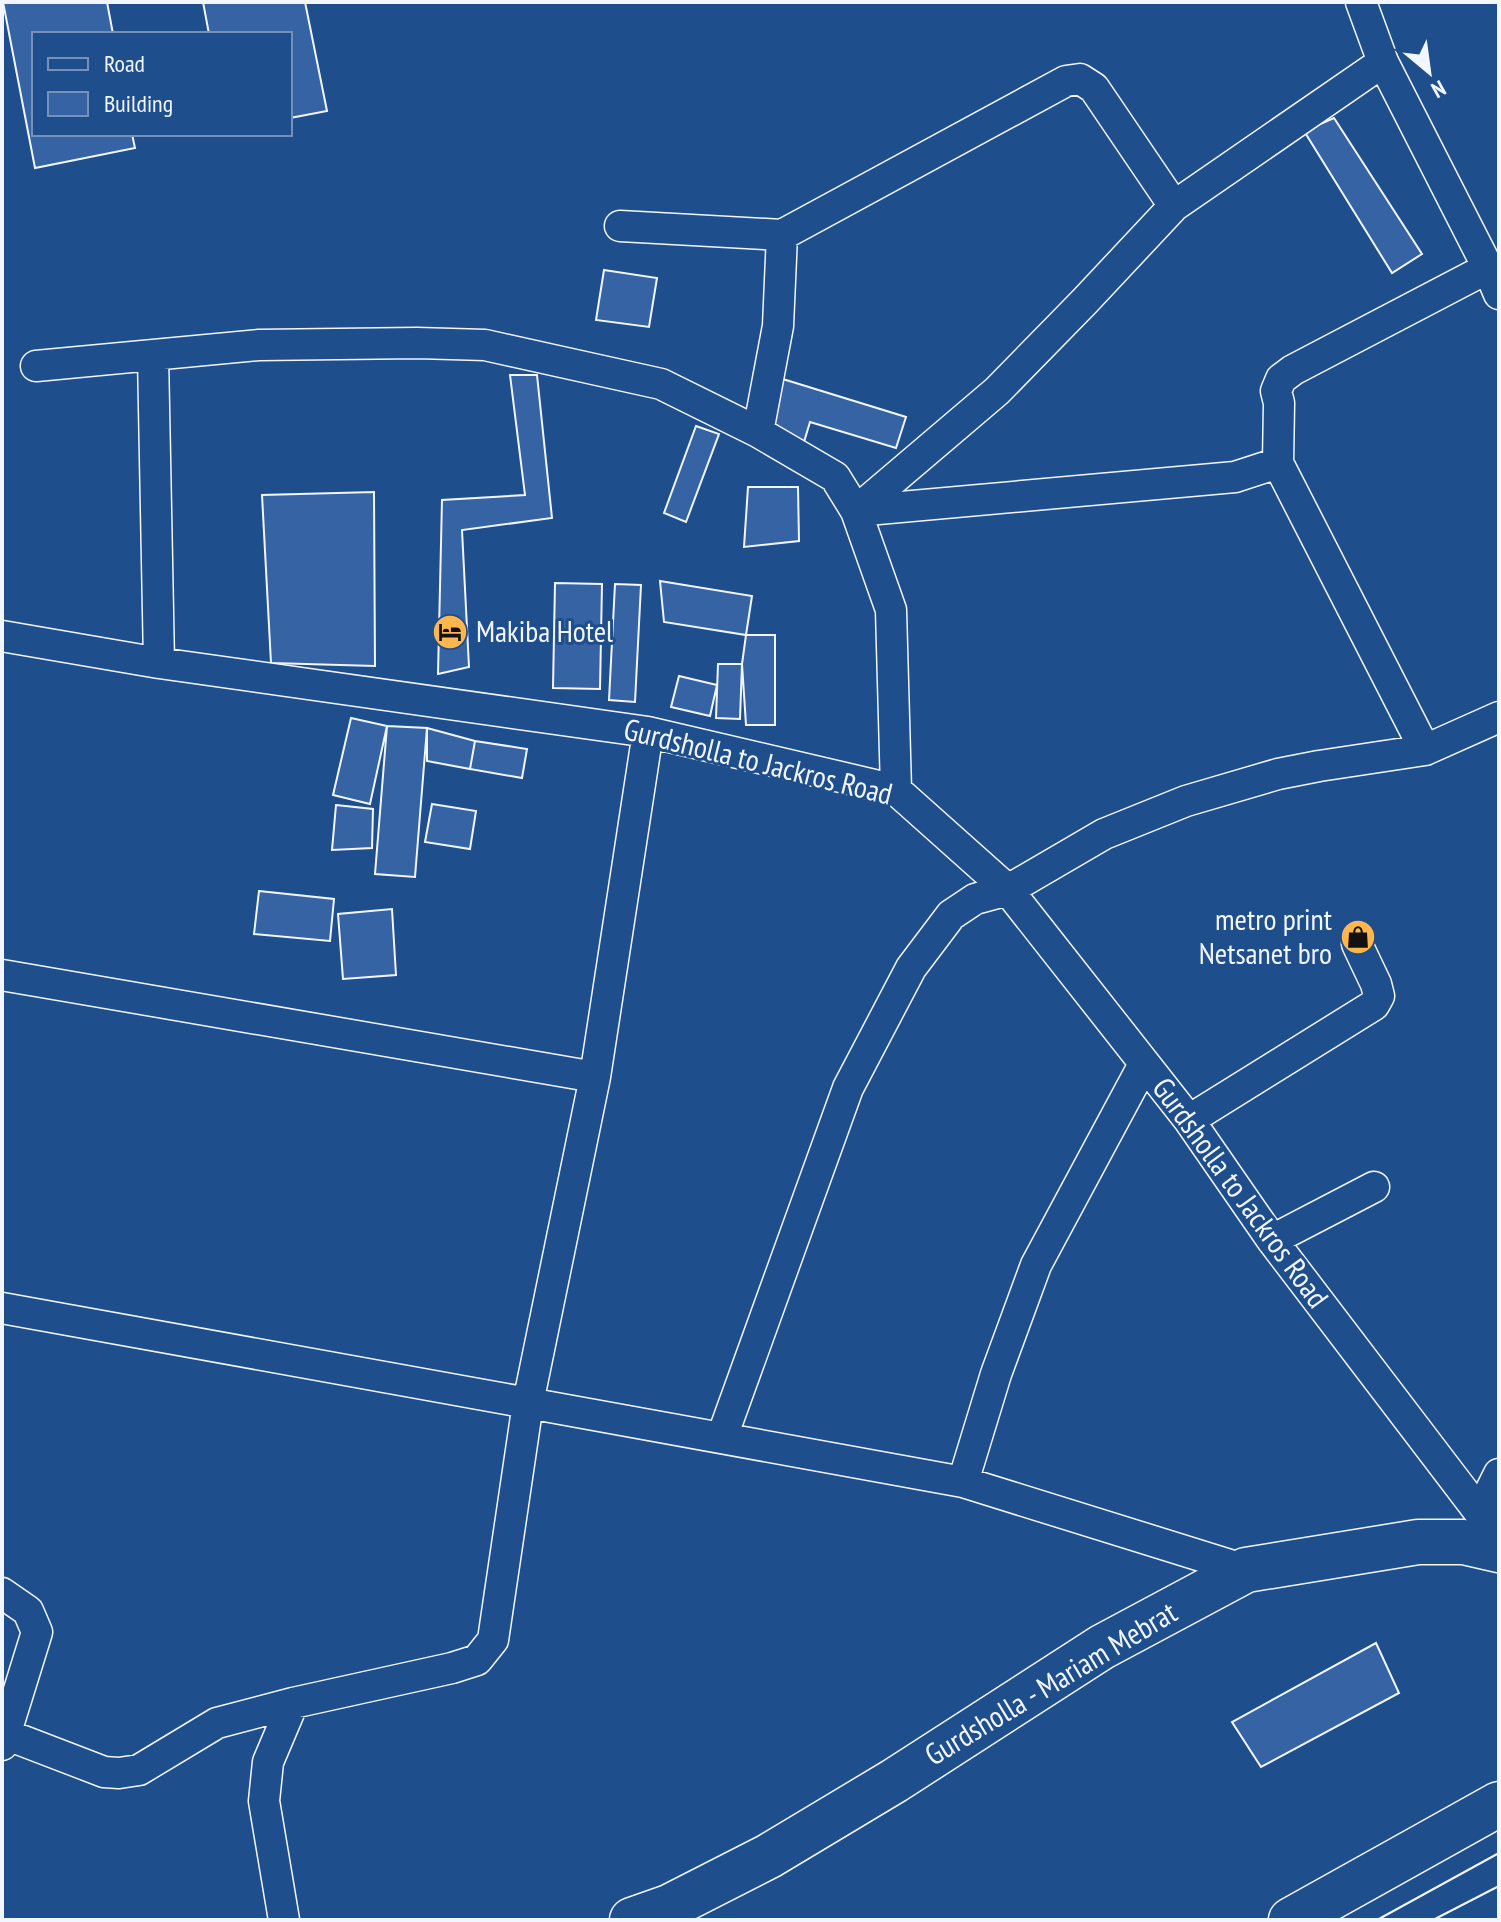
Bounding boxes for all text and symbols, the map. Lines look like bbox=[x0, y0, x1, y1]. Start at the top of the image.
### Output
legend bbox=[32, 32, 292, 136]
north arrow bbox=[1389, 32, 1469, 112]
text: Road bbox=[104, 48, 145, 79]
text: N bbox=[1427, 74, 1451, 105]
text: Building bbox=[104, 88, 173, 119]
place label: Makiba Hotel bbox=[476, 611, 613, 650]
hotel icon: Makiba Hotel bbox=[431, 613, 469, 651]
street label: Gurdsholla to Jackros Road bbox=[620, 708, 897, 813]
place label: metro print Netsanet bro bbox=[1199, 899, 1333, 972]
shop icon: metro print Netsanet bro bbox=[1339, 918, 1377, 956]
street label: Gurdsholla to Jackros Road bbox=[1145, 1069, 1338, 1315]
street label: Gurdsholla - Mariam Mebrat bbox=[917, 1592, 1184, 1773]

